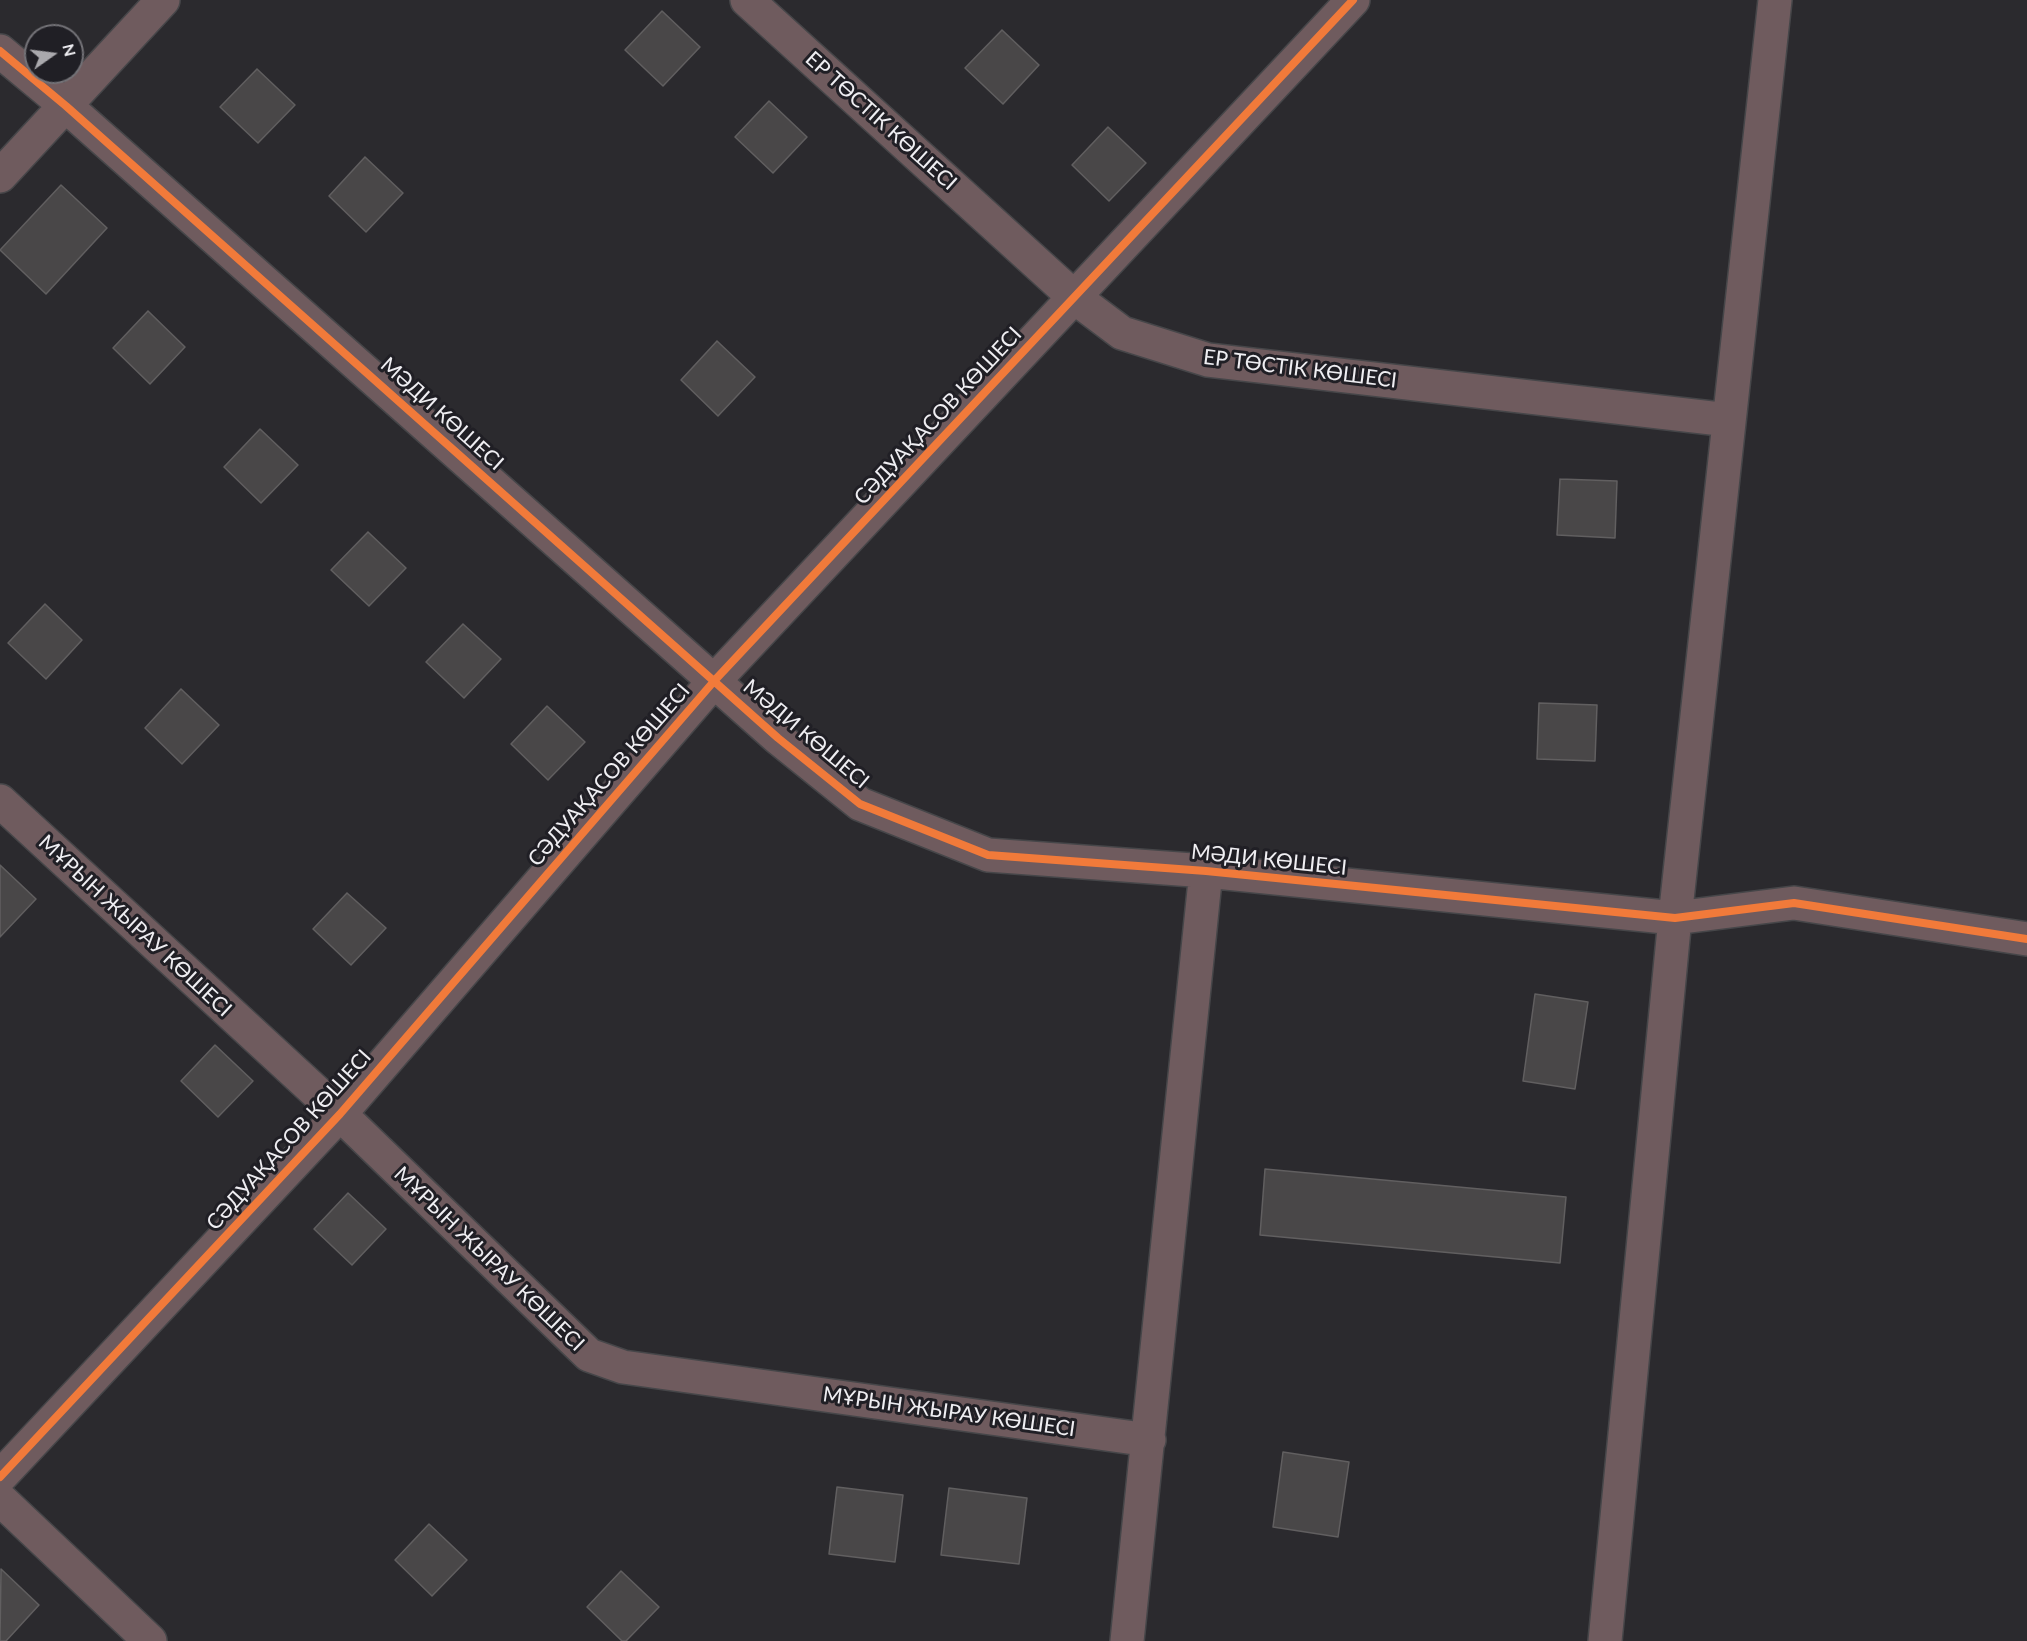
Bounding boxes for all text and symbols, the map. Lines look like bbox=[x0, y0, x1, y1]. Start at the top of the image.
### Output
north arrow bbox=[24, 24, 84, 84]
text: N bbox=[59, 42, 81, 58]
street label: ЕР ТӨСТІК КӨШЕСІ bbox=[800, 46, 962, 196]
street label: СӘДУАҚАСОВ КӨШЕСІ bbox=[849, 322, 1027, 510]
street label: ЕР ТӨСТІК КӨШЕСІ bbox=[1202, 345, 1398, 393]
street label: МӘДИ КӨШЕСІ bbox=[375, 352, 509, 476]
street label: МӘДИ КӨШЕСІ bbox=[738, 674, 874, 794]
street label: СӘДУАҚАСОВ КӨШЕСІ bbox=[523, 678, 695, 872]
street label: МҰРЫН ЖЫРАУ КӨШЕСІ bbox=[33, 830, 237, 1022]
street label: МӘДИ КӨШЕСІ bbox=[1190, 839, 1348, 881]
street label: СӘДУАҚАСОВ КӨШЕСІ bbox=[201, 1045, 377, 1235]
street label: МҰРЫН ЖЫРАУ КӨШЕСІ bbox=[389, 1161, 589, 1357]
street label: МҰРЫН ЖЫРАУ КӨШЕСІ bbox=[821, 1382, 1077, 1442]

